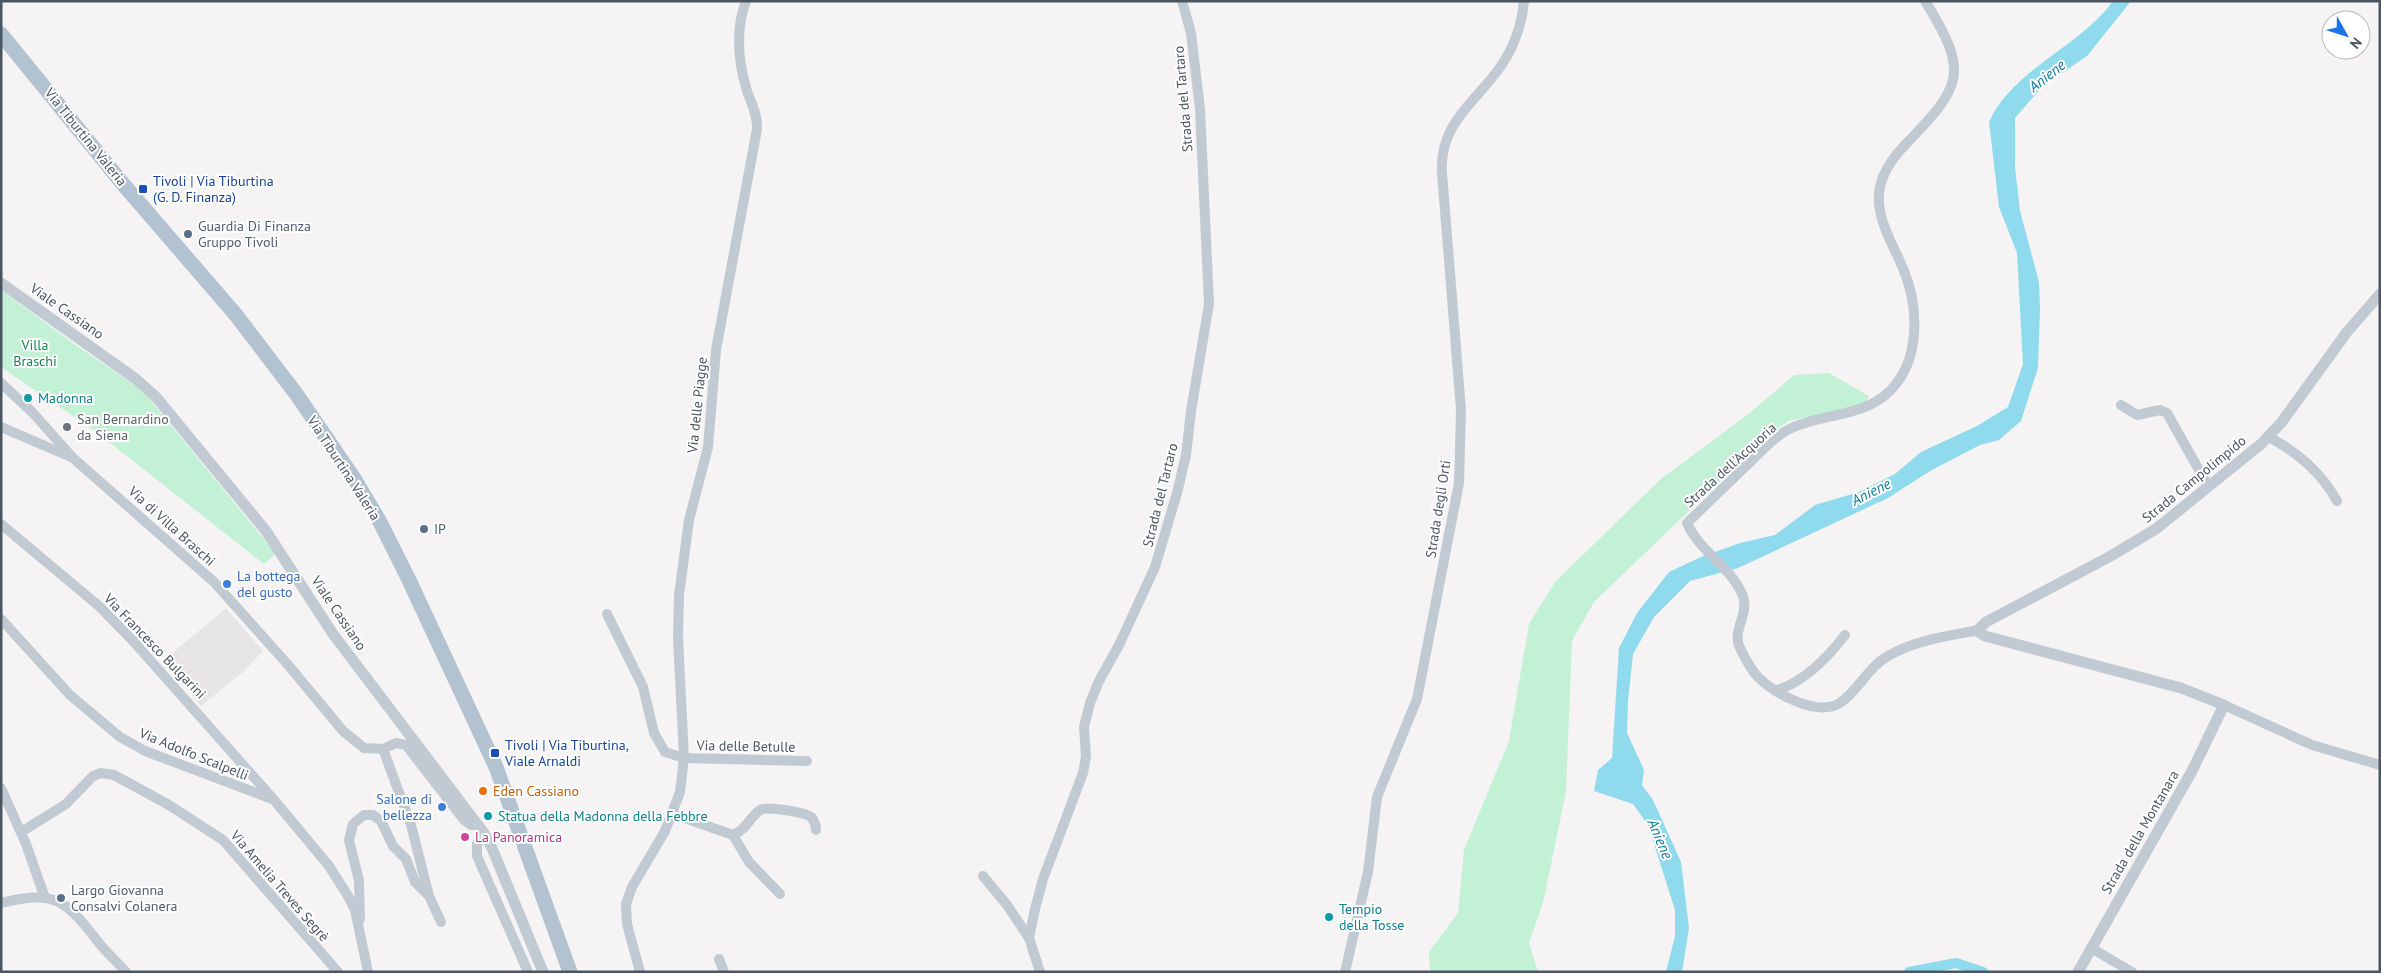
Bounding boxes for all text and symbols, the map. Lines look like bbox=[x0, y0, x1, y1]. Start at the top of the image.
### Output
north arrow bbox=[2321, 10, 2371, 60]
text: N bbox=[2346, 34, 2366, 52]
street label: Strada del Tartaro bbox=[1169, 45, 1197, 153]
water label: Aniene bbox=[2024, 55, 2069, 97]
street label: Via Tiburtina Valeria bbox=[40, 84, 131, 190]
place label: Tivoli | Via Tiburtina (G. D. Finanza) bbox=[153, 172, 274, 206]
marker: Tivoli | Via Tiburtina (G. D. Finanza) bbox=[137, 183, 149, 195]
place label: Guardia Di Finanza Gruppo Tivoli bbox=[198, 217, 311, 251]
marker: Guardia Di Finanza Gruppo Tivoli bbox=[182, 228, 194, 240]
street label: Viale Cassiano bbox=[26, 278, 107, 343]
park label: Villa Braschi bbox=[13, 336, 57, 370]
street label: Via delle Piagge bbox=[683, 356, 711, 455]
place label: Madonna bbox=[38, 389, 93, 407]
marker: Madonna bbox=[22, 392, 34, 404]
place label: San Bernardino da Siena bbox=[77, 410, 169, 444]
street label: Via Tiburtina Valeria bbox=[303, 412, 385, 524]
street label: Strada dell'Acquoria bbox=[1680, 419, 1780, 511]
marker: San Bernardino da Siena bbox=[61, 421, 73, 433]
street label: Strada Campolimpido bbox=[2138, 431, 2250, 527]
street label: Strada del Tartaro bbox=[1138, 441, 1182, 549]
street label: Strada degli Orti bbox=[1421, 459, 1455, 559]
water label: Aniene bbox=[1847, 474, 1894, 510]
street label: Via di Villa Braschi bbox=[124, 481, 219, 570]
place label: IP bbox=[434, 520, 446, 538]
marker: IP bbox=[418, 523, 430, 535]
place label: La bottega del gusto bbox=[237, 567, 301, 601]
street label: Viale Cassiano bbox=[307, 572, 370, 654]
marker: La bottega del gusto bbox=[221, 578, 233, 590]
street label: Via Francesco Bulgarini bbox=[99, 589, 210, 702]
street label: Via Adolfo Scalpelli bbox=[136, 724, 251, 784]
place label: Tivoli | Via Tiburtina, Viale Arnaldi bbox=[504, 736, 629, 770]
street label: Via delle Betulle bbox=[695, 736, 796, 756]
marker: Tivoli | Via Tiburtina, Viale Arnaldi bbox=[489, 747, 501, 759]
street label: Strada della Montanara bbox=[2097, 767, 2183, 897]
place label: Eden Cassiano bbox=[493, 782, 579, 800]
marker: Eden Cassiano bbox=[477, 785, 489, 797]
place label: Salone di bellezza bbox=[376, 790, 432, 824]
marker: Salone di bellezza bbox=[436, 801, 448, 813]
place label: Statua della Madonna della Febbre bbox=[498, 807, 708, 825]
marker: Statua della Madonna della Febbre bbox=[482, 810, 494, 822]
water label: Aniene bbox=[1643, 815, 1677, 862]
street label: Via Amelia Treves Segrè bbox=[226, 826, 333, 945]
place label: La Panoramica bbox=[475, 828, 562, 846]
marker: La Panoramica bbox=[459, 831, 471, 843]
place label: Largo Giovanna Consalvi Colanera bbox=[71, 881, 177, 915]
marker: Largo Giovanna Consalvi Colanera bbox=[55, 892, 67, 904]
place label: Tempio della Tosse bbox=[1339, 900, 1404, 934]
marker: Tempio della Tosse bbox=[1323, 911, 1335, 923]

